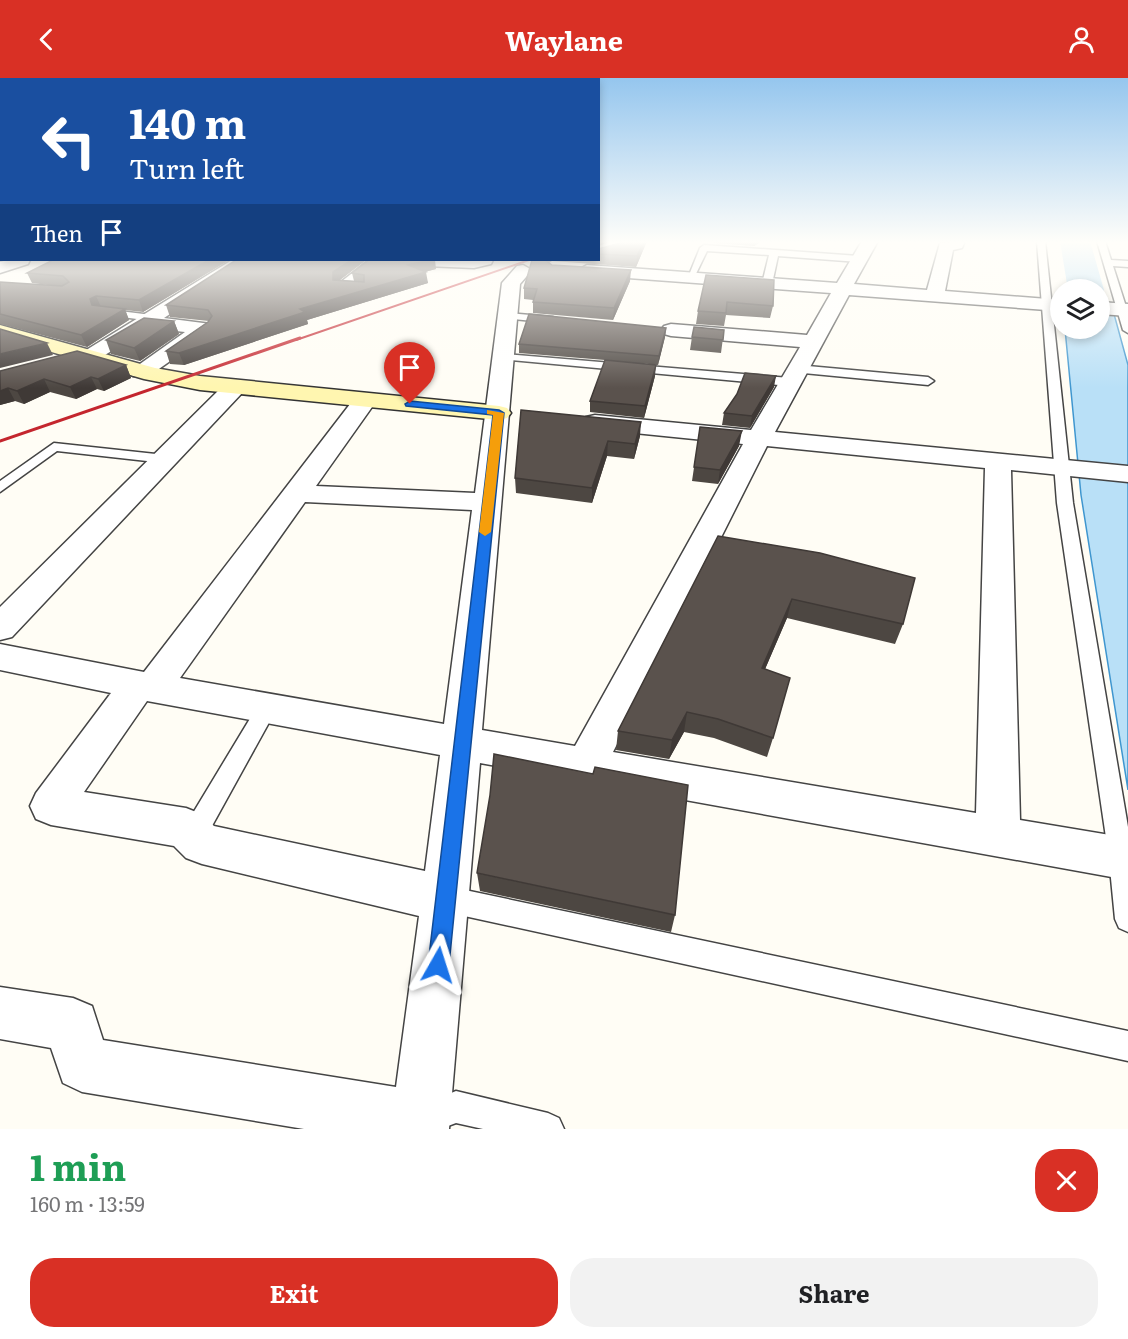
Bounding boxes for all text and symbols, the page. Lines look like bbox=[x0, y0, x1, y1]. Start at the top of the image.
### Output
text: Waylane bbox=[505, 19, 623, 59]
icon: back bbox=[30, 23, 63, 56]
icon: person bbox=[1065, 23, 1098, 56]
text: 140 m bbox=[129, 90, 246, 152]
icon: left bbox=[30, 102, 108, 180]
text: Turn left bbox=[129, 147, 244, 187]
text: Then bbox=[30, 216, 83, 249]
icon: arrive bbox=[95, 216, 128, 249]
map controls bbox=[1050, 279, 1110, 339]
button: layers bbox=[1050, 279, 1110, 339]
pin bbox=[384, 342, 435, 404]
icon: arrive bbox=[393, 351, 426, 384]
position arrow bbox=[406, 933, 470, 997]
text: 1 min bbox=[30, 1139, 126, 1192]
button: close bbox=[1035, 1149, 1098, 1212]
text: 160 m · 13:59 bbox=[30, 1188, 145, 1218]
button: Exit bbox=[30, 1258, 558, 1327]
button: Share bbox=[570, 1258, 1098, 1327]

